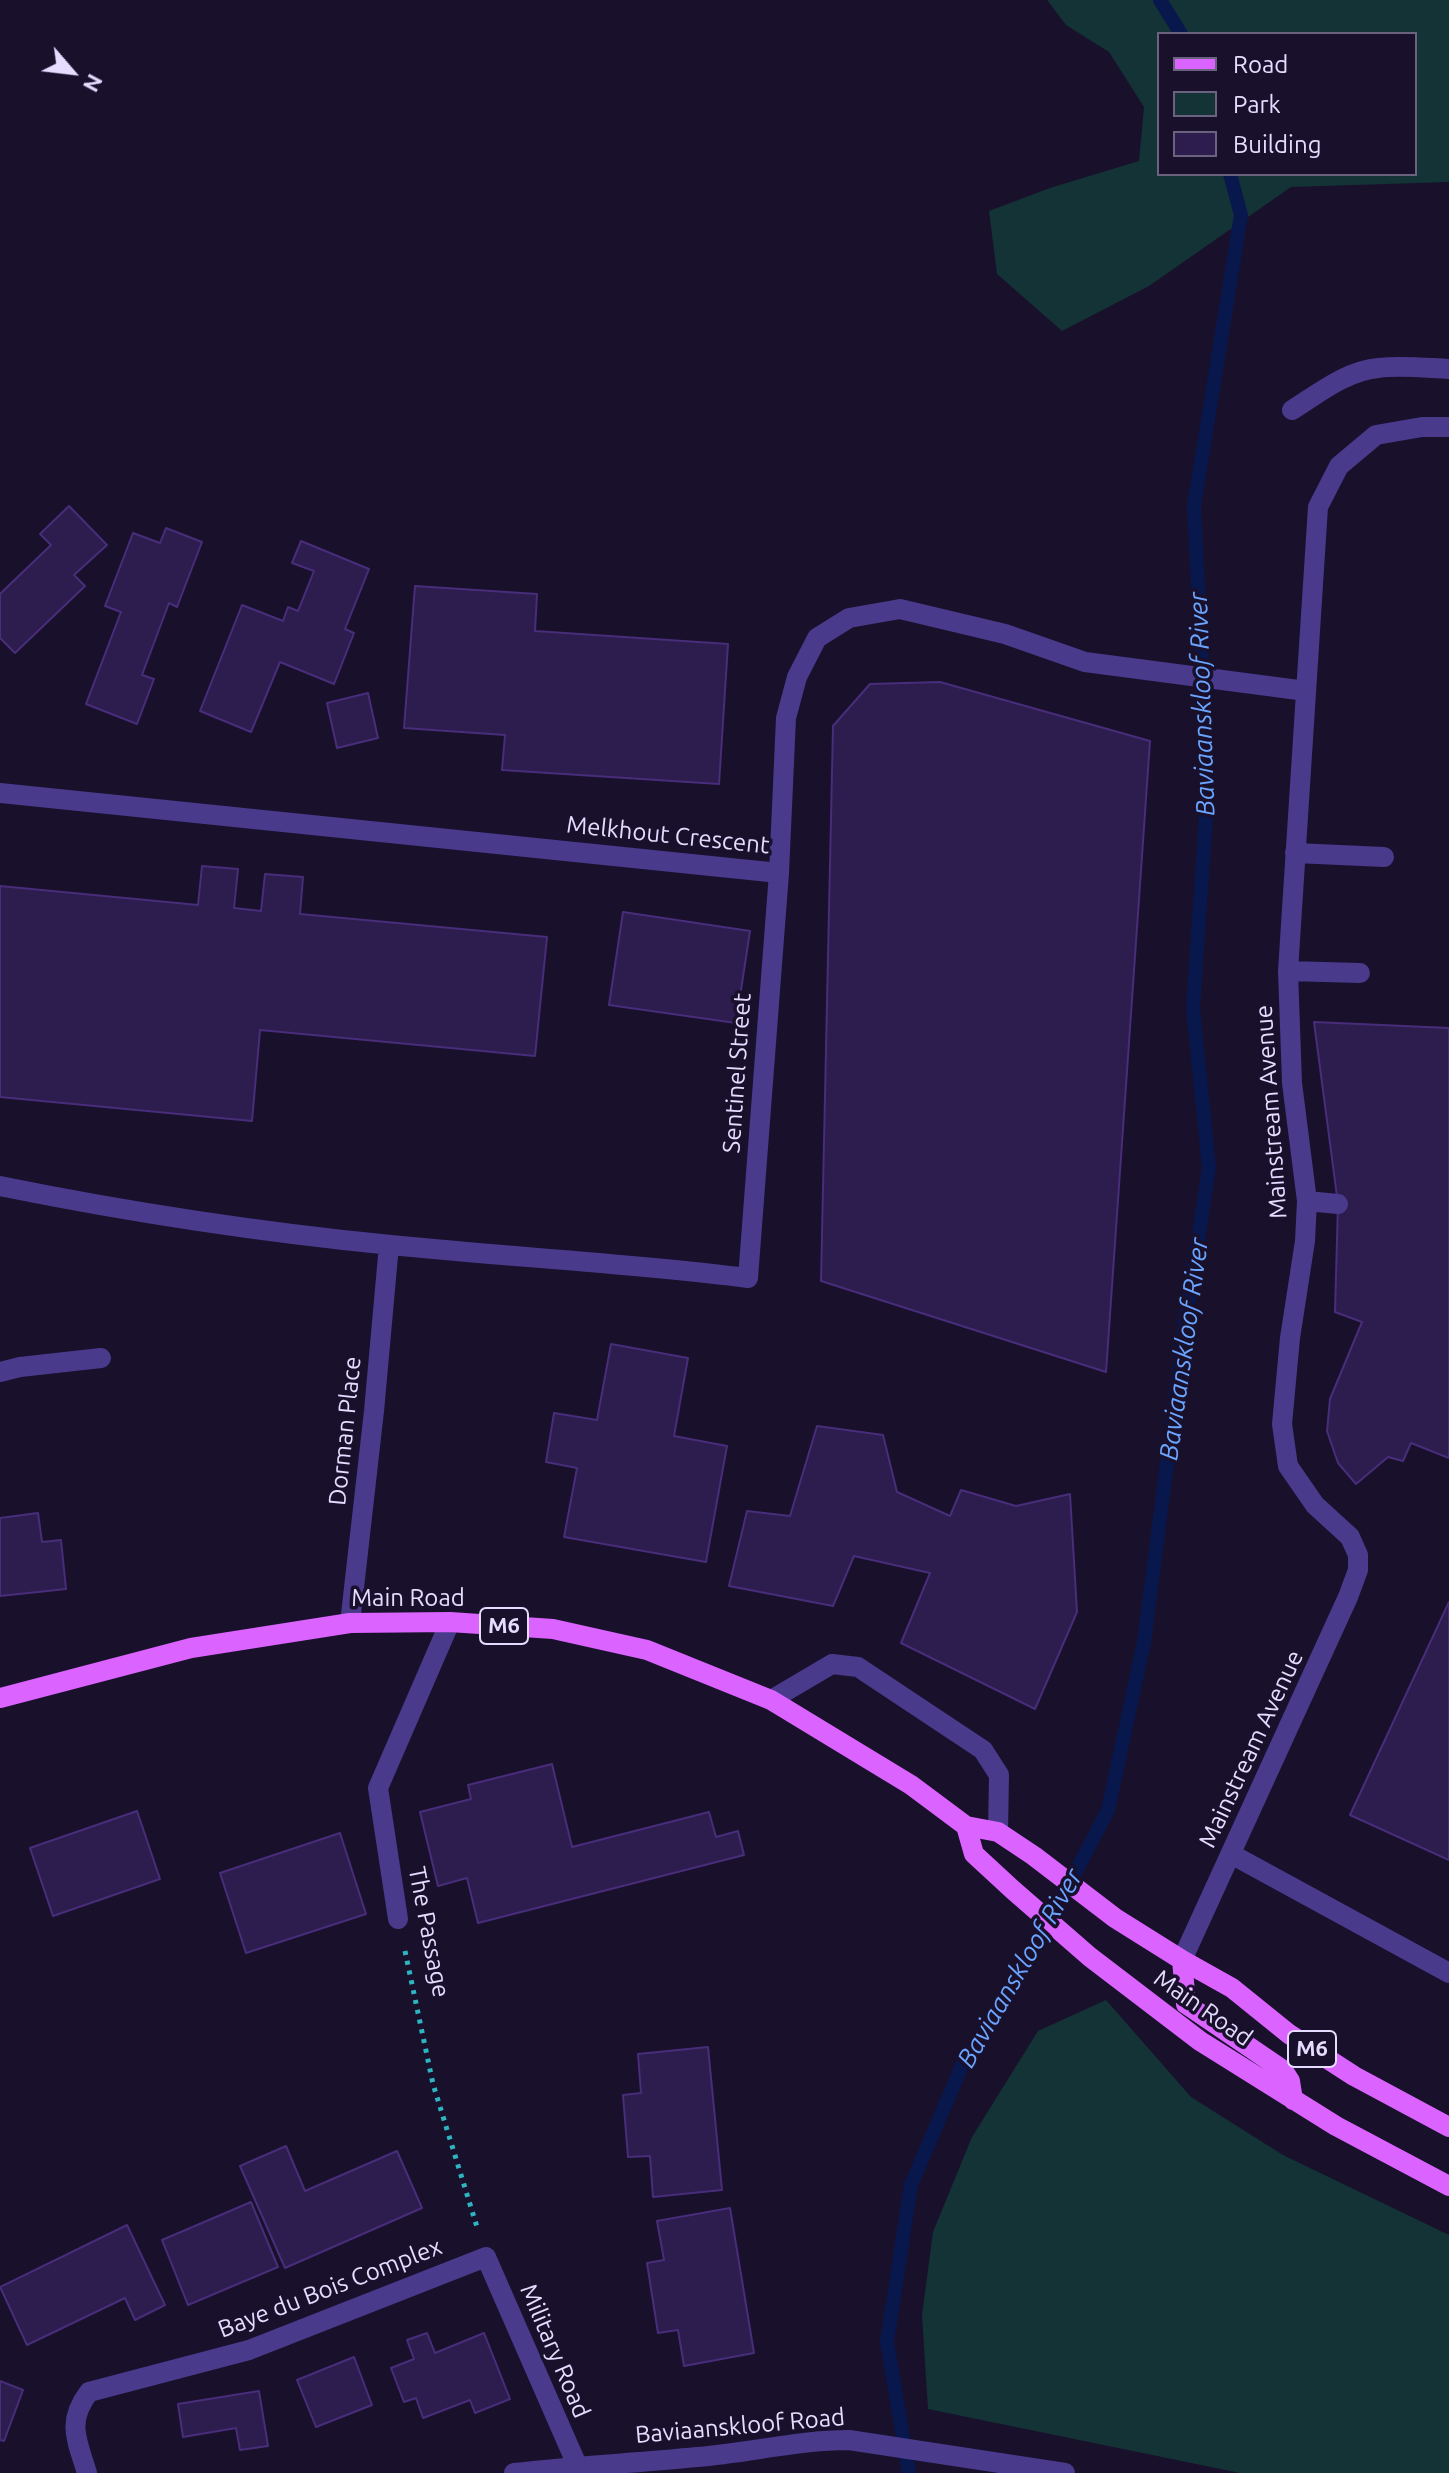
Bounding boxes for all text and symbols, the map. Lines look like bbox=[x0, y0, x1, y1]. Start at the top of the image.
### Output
north arrow bbox=[32, 32, 112, 112]
legend bbox=[1157, 32, 1417, 176]
text: Road bbox=[1233, 51, 1288, 78]
text: N bbox=[79, 70, 109, 97]
text: Park bbox=[1233, 91, 1281, 118]
text: Building bbox=[1233, 131, 1321, 158]
water label: Baviaanskloof River bbox=[1182, 591, 1222, 817]
street label: Melkhout Crescent bbox=[565, 810, 771, 860]
street label: Sentinel Street bbox=[717, 992, 757, 1154]
street label: Mainstream Avenue bbox=[1249, 1004, 1293, 1220]
water label: Baviaanskloof River bbox=[1153, 1236, 1215, 1462]
street label: Dorman Place bbox=[323, 1355, 367, 1507]
street label: Main Road bbox=[351, 1584, 465, 1612]
road number: M6 bbox=[480, 1608, 528, 1644]
street label: Mainstream Avenue bbox=[1193, 1646, 1309, 1852]
water label: Baviaanskloof River bbox=[950, 1863, 1090, 2073]
street label: The Passage bbox=[402, 1864, 456, 2000]
street label: Main Road bbox=[1148, 1964, 1258, 2052]
road number: M6 bbox=[1288, 2031, 1336, 2067]
street label: Baye du Bois Complex bbox=[214, 2232, 446, 2344]
street label: Military Road bbox=[514, 2280, 596, 2422]
street label: Baviaanskloof Road bbox=[634, 2402, 846, 2450]

